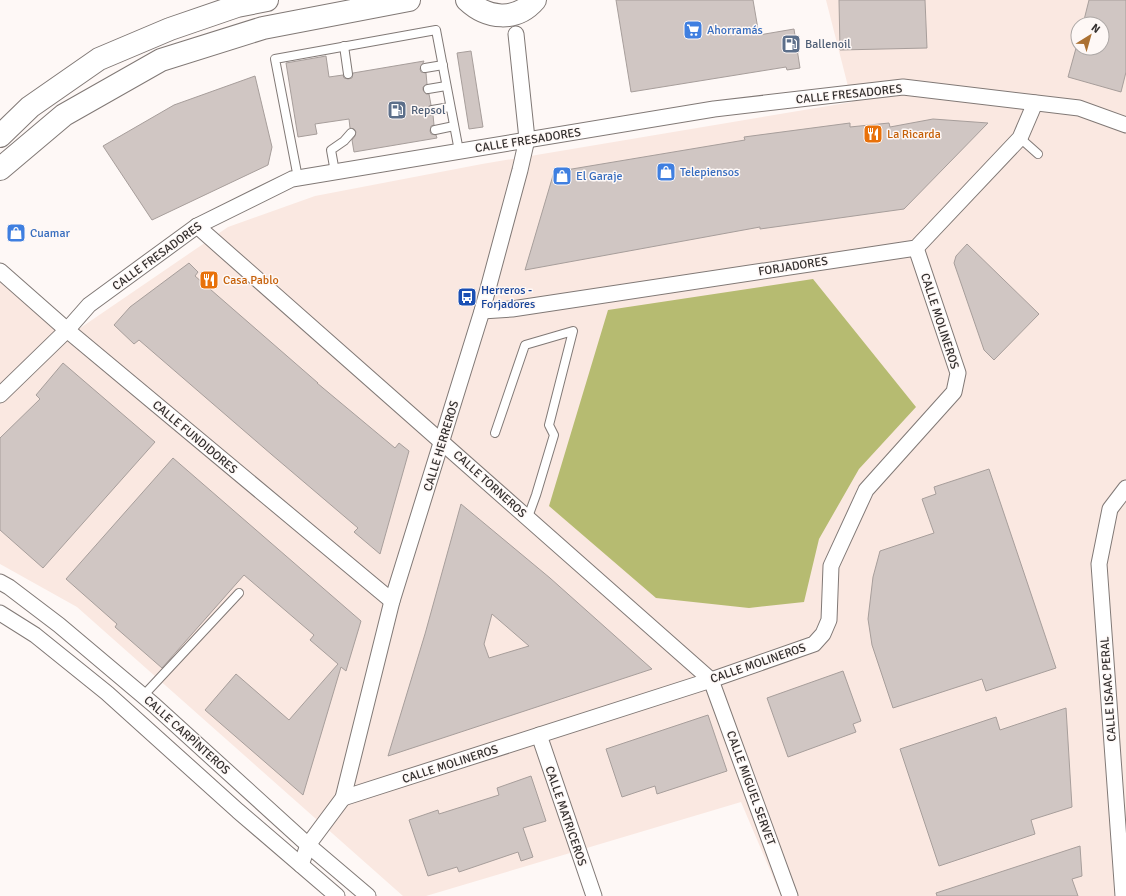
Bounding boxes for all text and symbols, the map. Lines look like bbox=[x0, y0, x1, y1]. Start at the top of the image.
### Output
north arrow bbox=[1070, 16, 1110, 56]
supermarket icon: Ahorramás bbox=[682, 19, 704, 41]
text: N bbox=[1089, 21, 1103, 36]
place label: Ahorramás bbox=[707, 23, 763, 38]
fuel station icon: Ballenoil bbox=[780, 33, 802, 55]
place label: Ballenoil bbox=[805, 37, 851, 52]
street label: CALLE FRESADORES bbox=[795, 81, 903, 108]
fuel station icon: Repsol bbox=[386, 99, 408, 121]
place label: Repsol bbox=[411, 103, 446, 118]
restaurant icon: La Ricarda bbox=[862, 123, 884, 145]
street label: CALLE FRESADORES bbox=[474, 125, 582, 156]
place label: La Ricarda bbox=[887, 127, 941, 142]
shop icon: Telepiensos bbox=[655, 161, 677, 183]
shop icon: El Garaje bbox=[551, 165, 573, 187]
place label: Telepiensos bbox=[680, 165, 739, 180]
place label: El Garaje bbox=[576, 169, 623, 184]
street label: CALLE FRESADORES bbox=[110, 219, 205, 294]
shop icon: Cuamar bbox=[5, 222, 27, 244]
place label: Cuamar bbox=[30, 226, 70, 241]
street label: FORJADORES bbox=[757, 254, 829, 279]
restaurant icon: Casa Pablo bbox=[198, 269, 220, 291]
street label: CALLE MOLINEROS bbox=[917, 271, 962, 371]
place label: Casa Pablo bbox=[223, 273, 279, 288]
place label: Herreros - Forjadores bbox=[481, 283, 535, 312]
bus stop icon: Herreros - Forjadores bbox=[456, 286, 478, 308]
street label: CALLE FUNDIDORES bbox=[149, 397, 240, 478]
street label: CALLE HERREROS bbox=[421, 399, 462, 493]
street label: CALLE TORNEROS bbox=[450, 448, 530, 521]
street label: CALLE ISAAC PERAL bbox=[1097, 636, 1120, 742]
street label: CALLE MOLINEROS bbox=[708, 640, 808, 687]
street label: CALLE CARPÌNTEROS bbox=[140, 693, 233, 778]
street label: CALLE MIGUEL SERVET bbox=[723, 729, 778, 848]
street label: CALLE MOLINEROS bbox=[400, 742, 500, 787]
street label: CALLE MATRICEROS bbox=[541, 764, 590, 868]

